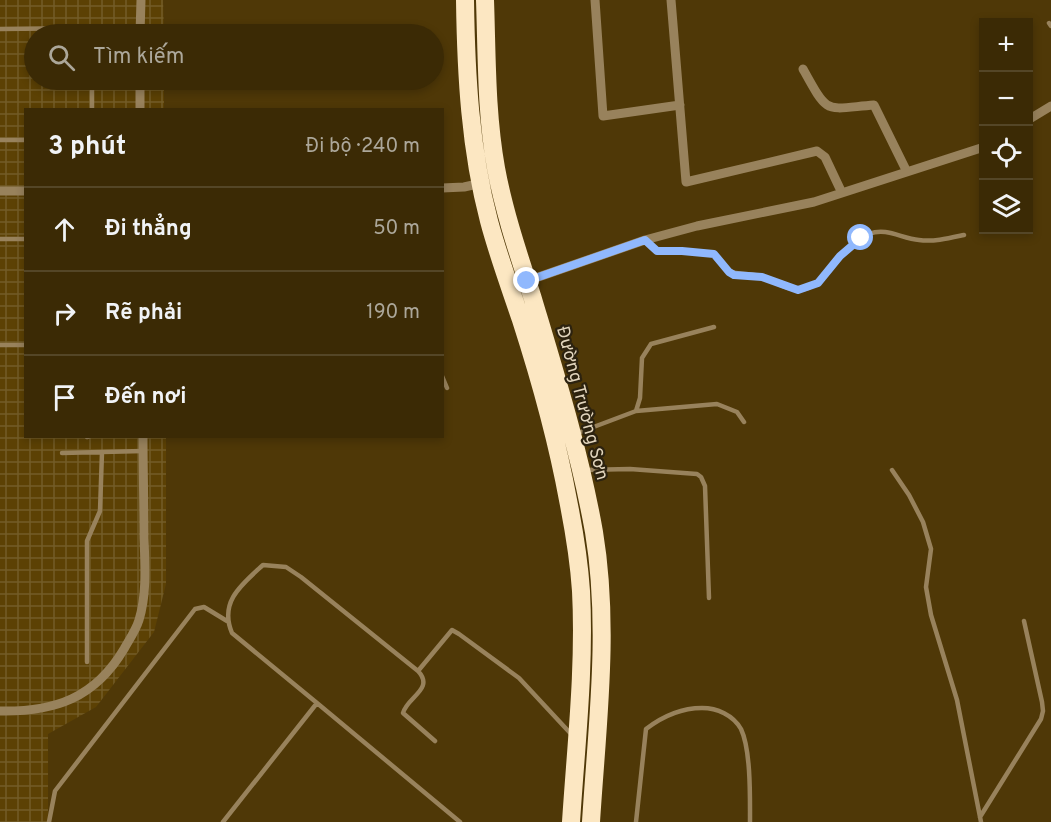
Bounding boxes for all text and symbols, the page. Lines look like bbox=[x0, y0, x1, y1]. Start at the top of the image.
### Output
map controls bbox=[979, 18, 1033, 234]
button: + bbox=[979, 18, 1033, 72]
search box bbox=[24, 24, 444, 90]
icon: search bbox=[45, 41, 78, 74]
text: Tìm kiếm bbox=[93, 44, 184, 71]
button: − bbox=[979, 72, 1033, 126]
button: locate bbox=[979, 126, 1033, 180]
text: 3 phút bbox=[48, 131, 126, 164]
text: Đi bộ · 240 m bbox=[306, 134, 420, 160]
button: layers bbox=[979, 180, 1033, 234]
icon: ahead bbox=[48, 213, 81, 246]
text: Đi thẳng bbox=[105, 216, 192, 243]
text: 50 m bbox=[373, 216, 420, 242]
route start bbox=[847, 224, 873, 250]
route end bbox=[513, 267, 539, 293]
icon: right bbox=[48, 297, 81, 330]
text: Rẽ phải bbox=[105, 300, 182, 327]
text: 190 m bbox=[366, 300, 420, 326]
street label: Đường Trường Sơn bbox=[550, 324, 613, 483]
icon: arrive bbox=[48, 381, 81, 414]
text: Đến nơi bbox=[105, 384, 186, 411]

